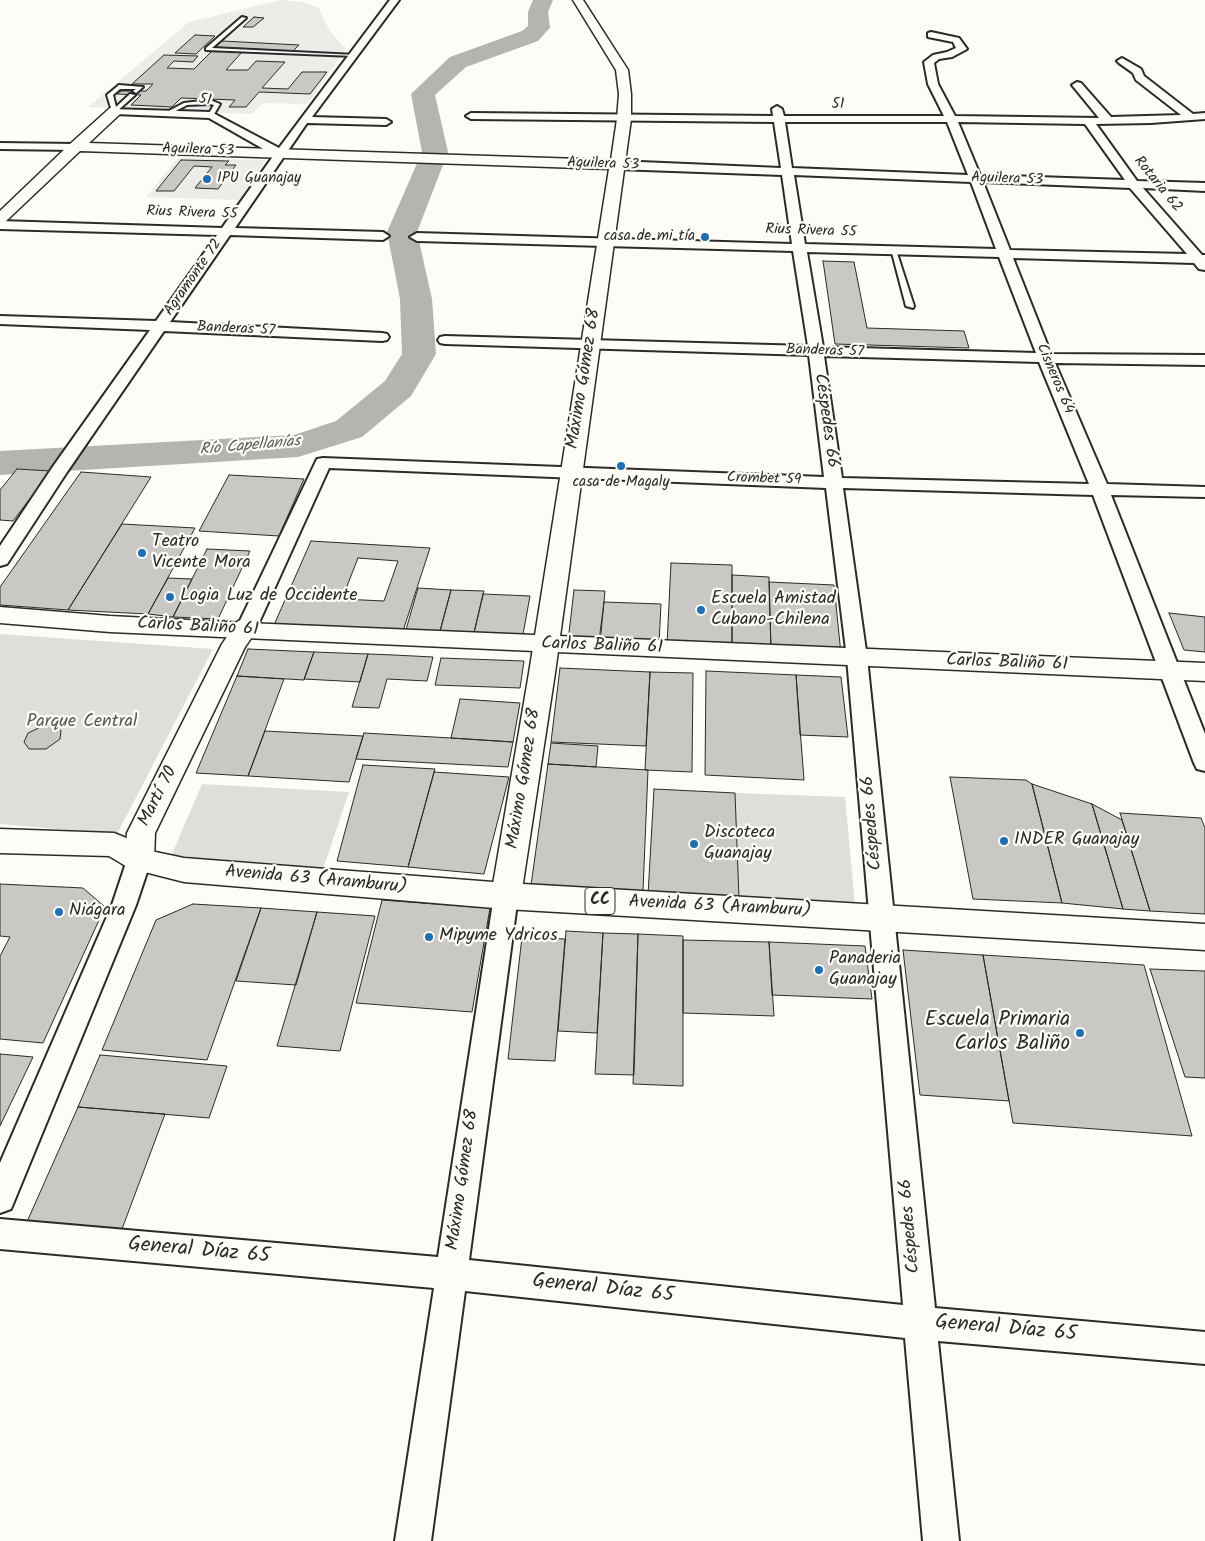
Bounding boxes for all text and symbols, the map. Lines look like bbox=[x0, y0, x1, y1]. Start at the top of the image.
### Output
street label: 51 bbox=[197, 91, 213, 111]
street label: 51 bbox=[832, 96, 844, 114]
street label: Aguilera 53 bbox=[162, 141, 234, 161]
street label: Rotaria 62 bbox=[1129, 153, 1185, 217]
street label: Aguilera 53 bbox=[567, 155, 639, 175]
place label: IPU Guanajay bbox=[217, 170, 301, 188]
street label: Aguilera 53 bbox=[971, 170, 1043, 190]
marker: IPU Guanajay bbox=[201, 173, 213, 185]
street label: Rius Rivera 55 bbox=[146, 203, 238, 225]
street label: Rius Rivera 55 bbox=[765, 221, 857, 243]
place label: casa de mi tía bbox=[604, 228, 695, 246]
marker: casa de mi tía bbox=[699, 231, 711, 243]
street label: Agramonte 72 bbox=[161, 236, 227, 320]
street label: Máximo Gómez 68 bbox=[563, 307, 607, 451]
street label: Banderas 57 bbox=[196, 319, 276, 341]
street label: Cisneros 64 bbox=[1031, 341, 1077, 417]
street label: Banderas 57 bbox=[786, 342, 864, 362]
street label: Céspedes 66 bbox=[808, 372, 842, 470]
water label: Río Capellanías bbox=[199, 433, 301, 461]
marker: casa de Magaly bbox=[615, 460, 627, 472]
street label: Crombet 59 bbox=[726, 470, 802, 490]
place label: casa de Magaly bbox=[572, 474, 670, 492]
place label: Teatro Vicente Mora bbox=[152, 532, 251, 574]
marker: Teatro Vicente Mora bbox=[136, 547, 148, 559]
place label: Logia Luz de Occidente bbox=[180, 586, 357, 608]
place label: Escuela Amistad Cubano-Chilena bbox=[711, 589, 836, 632]
marker: Logia Luz de Occidente bbox=[164, 591, 176, 603]
marker: Escuela Amistad Cubano-Chilena bbox=[695, 604, 707, 616]
street label: Carlos Baliño 61 bbox=[137, 614, 259, 642]
street label: Carlos Baliño 61 bbox=[541, 634, 663, 660]
street label: Carlos Baliño 61 bbox=[946, 651, 1068, 677]
street label: Máximo Gómez 68 bbox=[503, 707, 547, 851]
park label: Parque Central bbox=[27, 712, 137, 734]
street label: Martí 70 bbox=[135, 763, 183, 831]
street label: Céspedes 66 bbox=[858, 775, 888, 871]
place label: Discoteca Guanajay bbox=[704, 823, 775, 866]
place label: INDER Guanajay bbox=[1014, 830, 1139, 852]
marker: INDER Guanajay bbox=[998, 835, 1010, 847]
marker: Discoteca Guanajay bbox=[688, 838, 700, 850]
street label: Avenida 63 (Aramburu) bbox=[224, 862, 408, 900]
road number: CC bbox=[585, 888, 615, 914]
street label: Avenida 63 (Aramburu) bbox=[628, 892, 812, 924]
place label: Niágara bbox=[69, 901, 125, 923]
marker: Niágara bbox=[53, 906, 65, 918]
place label: Mipyme Ydricos bbox=[439, 926, 558, 948]
marker: Mipyme Ydricos bbox=[423, 931, 435, 943]
place label: Panaderia Guanajay bbox=[829, 949, 901, 992]
marker: Panaderia Guanajay bbox=[813, 964, 825, 976]
place label: Escuela Primaria Carlos Baliño bbox=[925, 1008, 1070, 1058]
marker: Escuela Primaria Carlos Baliño bbox=[1074, 1027, 1086, 1039]
street label: Máximo Gómez 68 bbox=[443, 1108, 485, 1252]
street label: Céspedes 66 bbox=[896, 1178, 926, 1274]
street label: General Díaz 65 bbox=[127, 1233, 271, 1271]
street label: General Díaz 65 bbox=[531, 1270, 675, 1310]
street label: General Díaz 65 bbox=[934, 1311, 1078, 1349]

